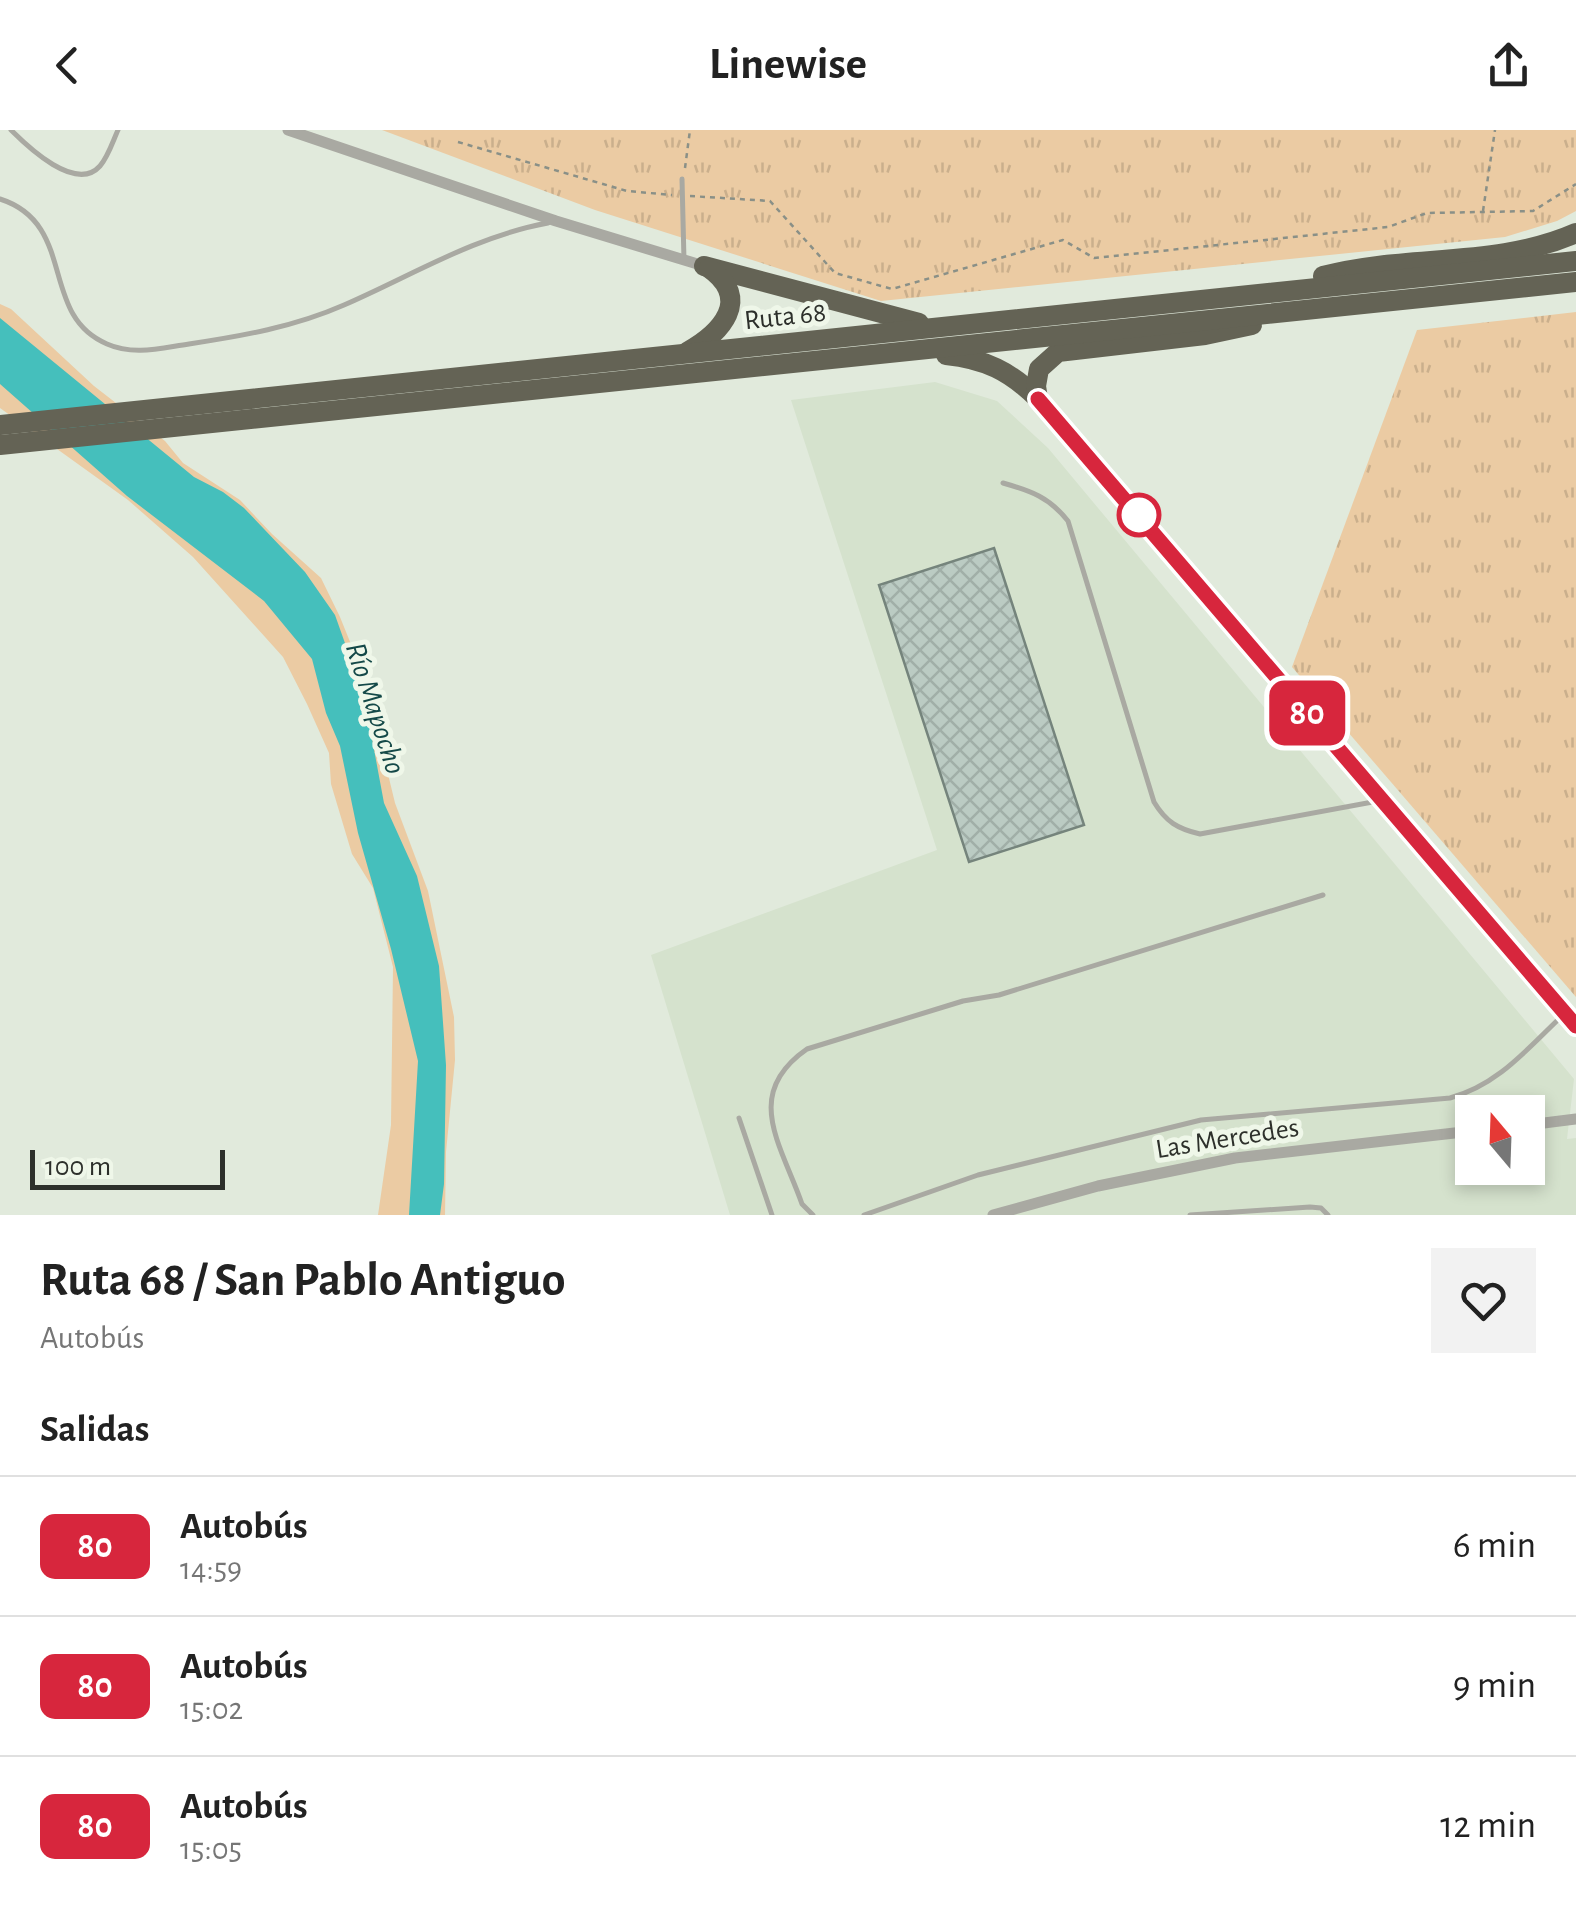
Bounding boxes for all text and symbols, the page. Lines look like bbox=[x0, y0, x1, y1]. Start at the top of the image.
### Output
icon: back bbox=[40, 38, 95, 93]
icon: share bbox=[1481, 38, 1536, 93]
text: Linewise bbox=[709, 42, 867, 87]
street label: Ruta 68 bbox=[743, 299, 828, 335]
unlabelled marker bbox=[1118, 494, 1160, 536]
water label: Río Mapocho bbox=[340, 639, 410, 778]
line badge: 80 bbox=[1262, 680, 1352, 746]
text: 80 bbox=[1289, 696, 1325, 731]
north arrow bbox=[1455, 1095, 1545, 1185]
map controls bbox=[1455, 1095, 1545, 1185]
street label: Las Mercedes bbox=[1154, 1114, 1301, 1164]
scale bar bbox=[30, 1145, 225, 1190]
text: 100 m bbox=[45, 1153, 111, 1181]
button: heart bbox=[1431, 1248, 1536, 1353]
text: Ruta 68 / San Pablo Antiguo bbox=[40, 1257, 565, 1305]
text: Autobús bbox=[40, 1322, 144, 1354]
text: Salidas bbox=[40, 1411, 149, 1449]
text: Autobús bbox=[180, 1508, 308, 1546]
text: 6 min bbox=[1453, 1527, 1536, 1565]
text: 80 bbox=[77, 1529, 113, 1564]
text: 14:59 bbox=[180, 1553, 242, 1585]
text: Autobús bbox=[180, 1648, 308, 1686]
text: 9 min bbox=[1453, 1667, 1536, 1705]
text: 80 bbox=[77, 1669, 113, 1704]
text: 15:02 bbox=[180, 1693, 243, 1725]
text: Autobús bbox=[180, 1788, 308, 1826]
text: 12 min bbox=[1440, 1807, 1536, 1845]
text: 80 bbox=[77, 1809, 113, 1844]
text: 15:05 bbox=[180, 1833, 242, 1865]

